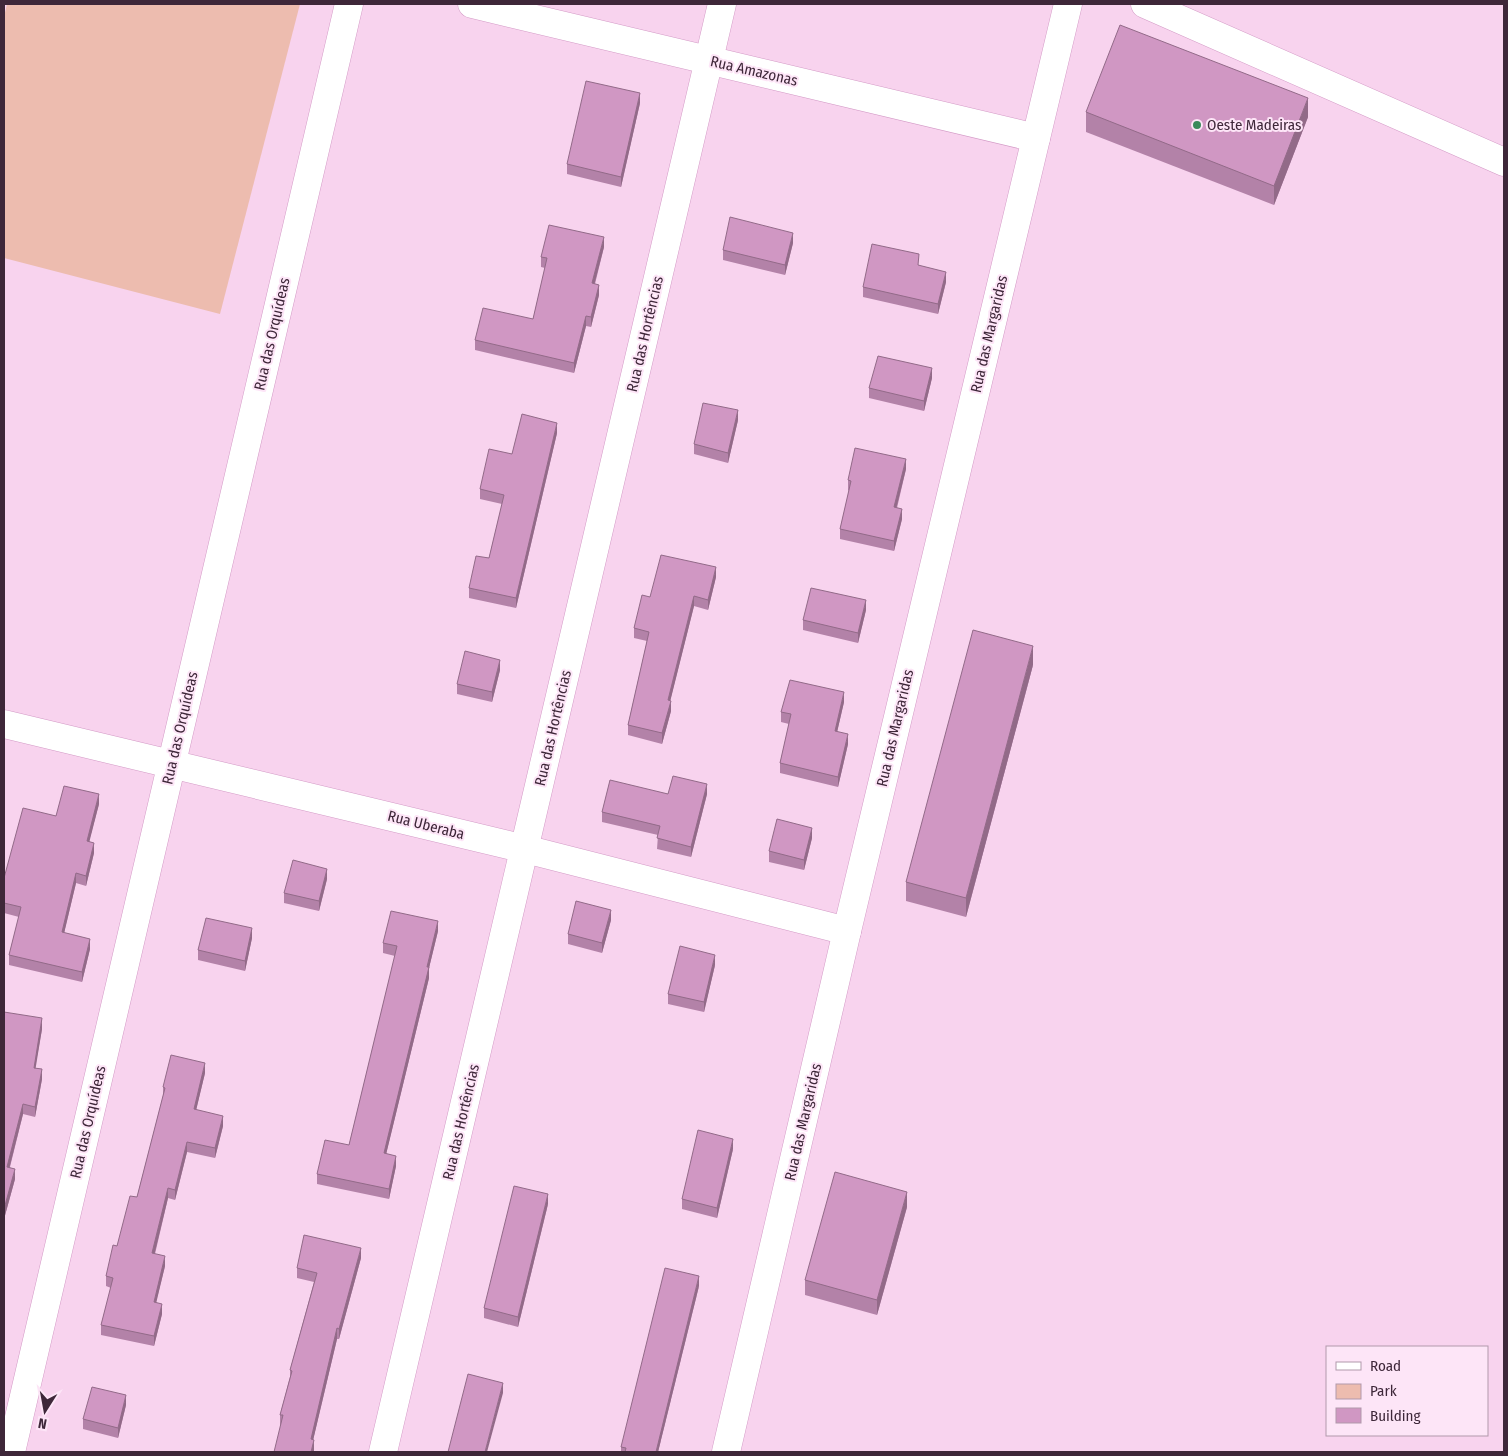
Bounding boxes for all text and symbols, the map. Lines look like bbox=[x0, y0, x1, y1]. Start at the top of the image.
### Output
street label: Rua Amazonas bbox=[709, 52, 799, 90]
place label: Oeste Madeiras bbox=[1207, 116, 1302, 134]
marker: Oeste Madeiras bbox=[1191, 119, 1203, 131]
street label: Rua das Hortências bbox=[623, 274, 667, 394]
street label: Rua das Margaridas bbox=[967, 274, 1011, 394]
street label: Rua das Orquídeas bbox=[250, 276, 294, 392]
street label: Rua das Hortências bbox=[531, 668, 575, 788]
street label: Rua das Margaridas bbox=[873, 668, 917, 788]
street label: Rua das Orquídeas bbox=[158, 670, 202, 786]
street label: Rua Uberaba bbox=[386, 807, 466, 843]
street label: Rua das Hortências bbox=[439, 1062, 483, 1182]
street label: Rua das Margaridas bbox=[781, 1062, 825, 1182]
street label: Rua das Orquídeas bbox=[66, 1064, 110, 1180]
legend bbox=[1326, 1346, 1488, 1436]
text: Road bbox=[1370, 1357, 1401, 1375]
text: Park bbox=[1370, 1382, 1397, 1400]
north arrow bbox=[20, 1386, 70, 1436]
text: Building bbox=[1370, 1407, 1421, 1425]
text: N bbox=[37, 1414, 48, 1432]

